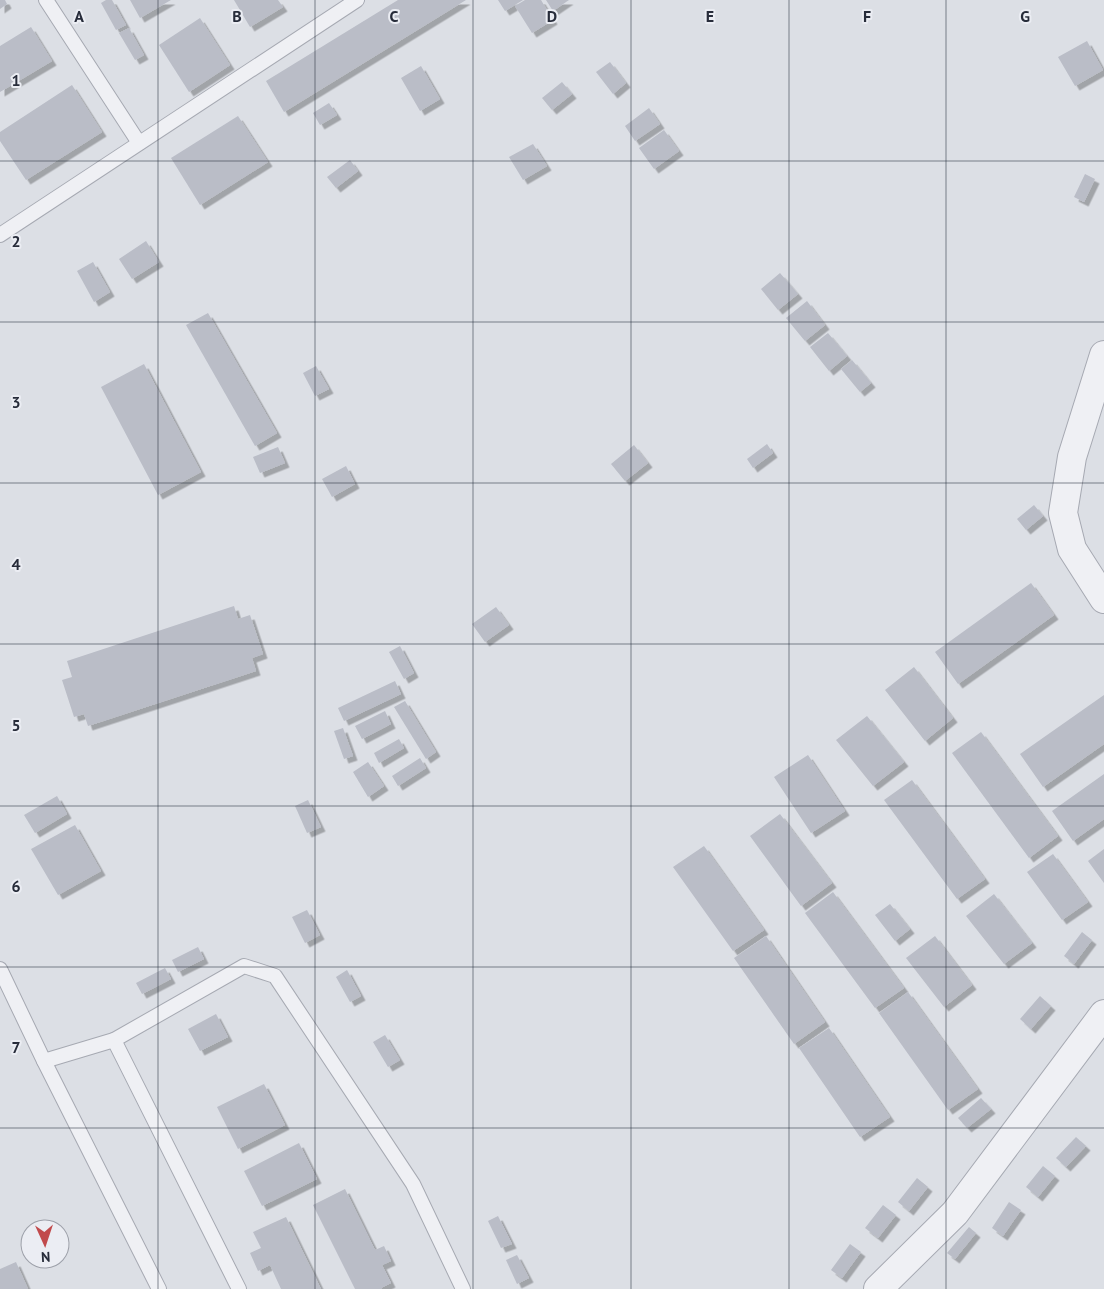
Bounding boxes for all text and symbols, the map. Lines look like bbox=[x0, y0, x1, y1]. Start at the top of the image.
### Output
text: A bbox=[74, 6, 84, 26]
text: B bbox=[232, 6, 242, 26]
text: C bbox=[390, 6, 399, 26]
text: D bbox=[547, 6, 557, 26]
text: E bbox=[706, 6, 714, 26]
text: F bbox=[863, 6, 871, 26]
text: G bbox=[1020, 6, 1030, 26]
text: 1 bbox=[11, 70, 21, 90]
text: 2 bbox=[11, 231, 21, 251]
text: 3 bbox=[11, 392, 21, 412]
text: 4 bbox=[11, 554, 21, 574]
text: 5 bbox=[11, 715, 21, 735]
text: 6 bbox=[11, 876, 21, 896]
text: 7 bbox=[11, 1037, 21, 1057]
north arrow bbox=[20, 1219, 70, 1269]
text: N bbox=[41, 1248, 51, 1266]

